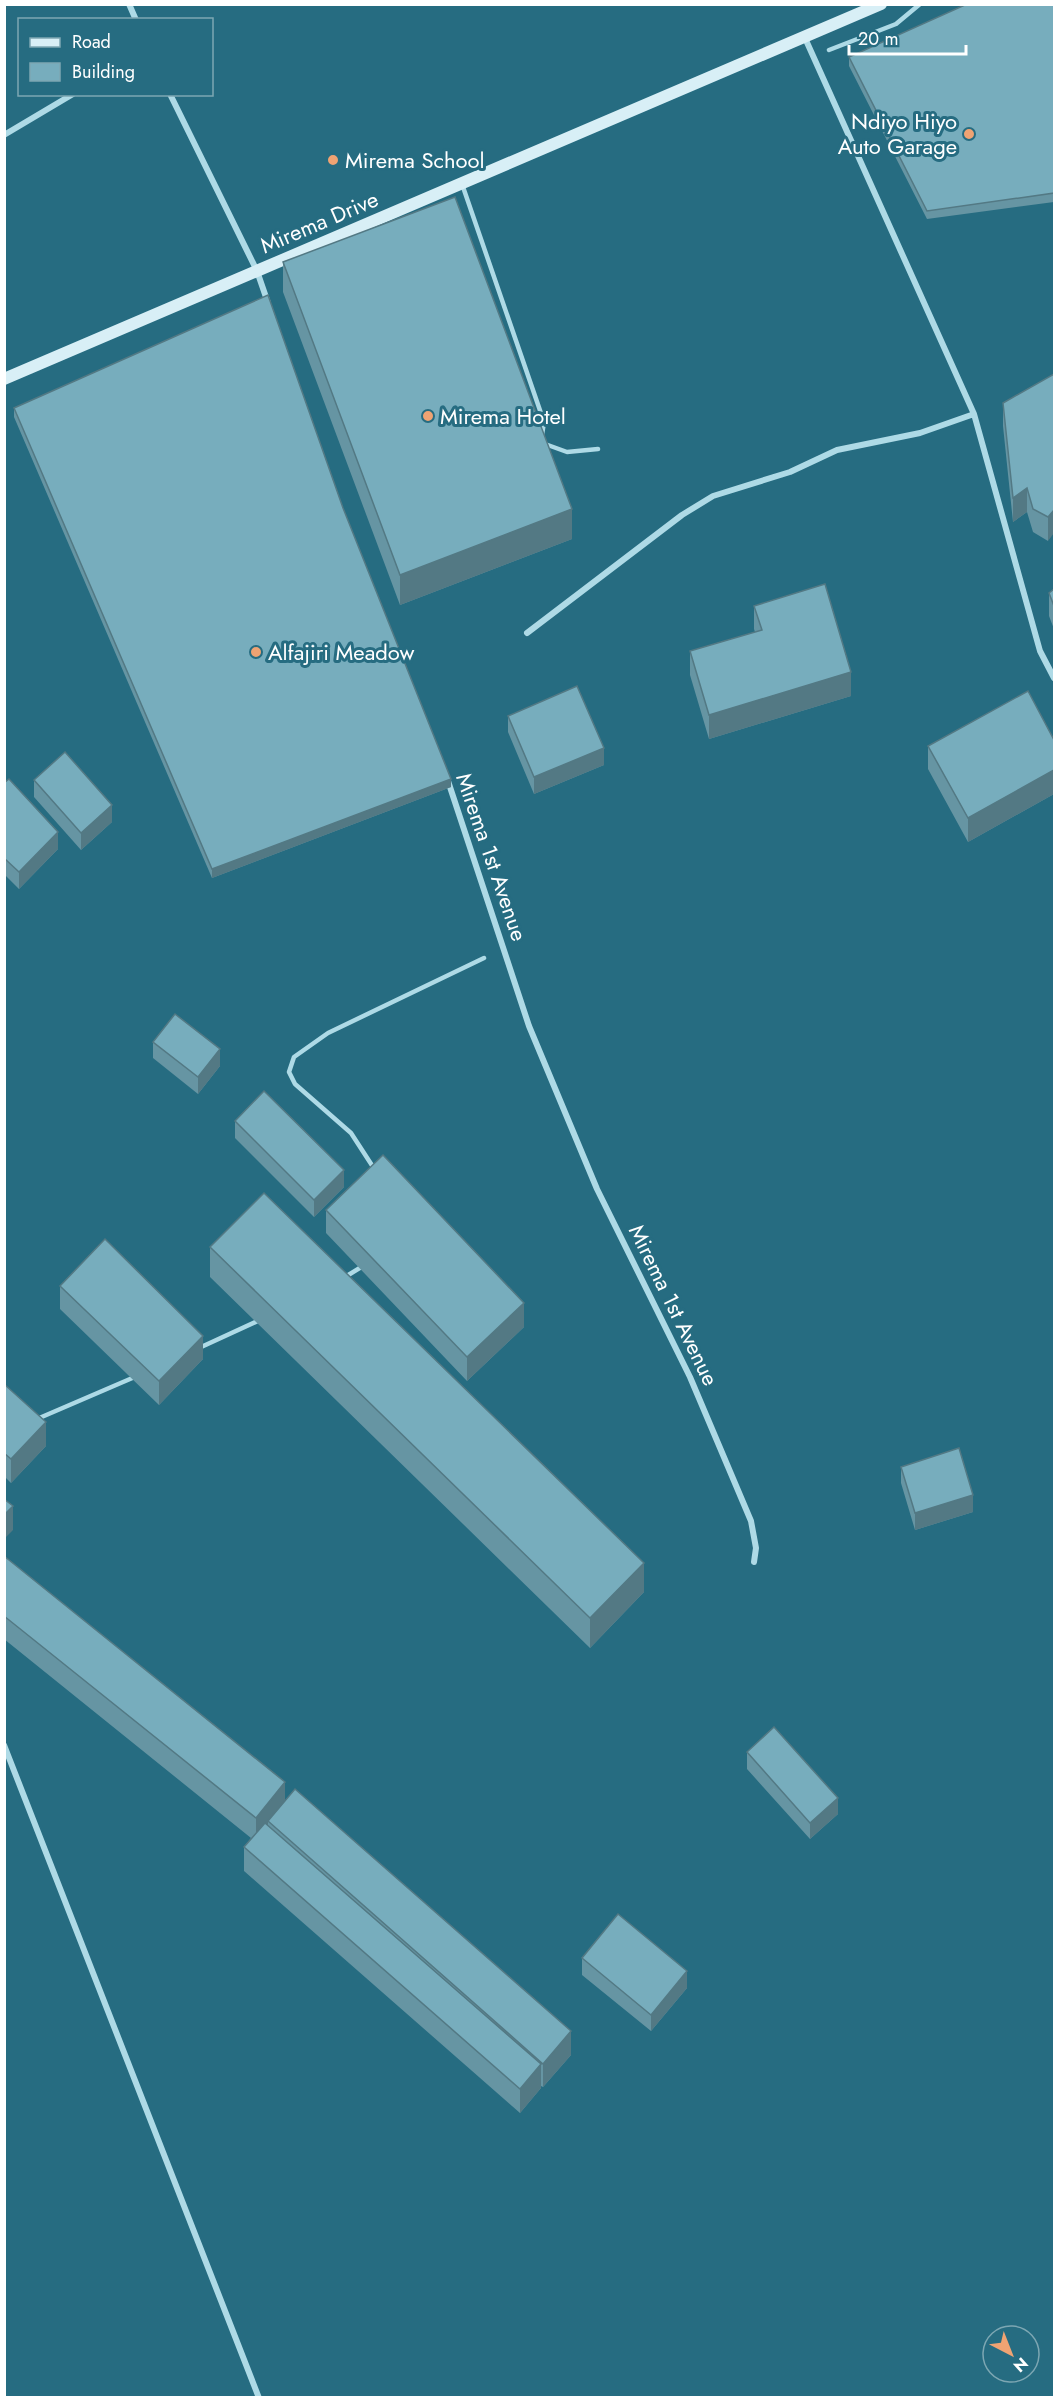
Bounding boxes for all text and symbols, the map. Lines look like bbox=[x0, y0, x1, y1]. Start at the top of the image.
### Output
legend bbox=[18, 18, 213, 96]
scale bar bbox=[849, 18, 966, 56]
text: 20 m bbox=[858, 26, 898, 52]
text: Road bbox=[72, 29, 111, 55]
text: Building bbox=[72, 59, 135, 85]
place label: Ndiyo Hiyo Auto Garage bbox=[838, 105, 957, 162]
marker: Ndiyo Hiyo Auto Garage bbox=[962, 127, 976, 141]
place label: Mirema School bbox=[345, 144, 485, 176]
marker: Mirema School bbox=[326, 153, 340, 167]
street label: Mirema Drive bbox=[255, 183, 383, 261]
place label: Mirema Hotel bbox=[440, 400, 566, 432]
marker: Mirema Hotel bbox=[421, 409, 435, 423]
place label: Alfajiri Meadow bbox=[268, 636, 414, 668]
marker: Alfajiri Meadow bbox=[249, 645, 263, 659]
street label: Mirema 1st Avenue bbox=[448, 769, 536, 945]
street label: Mirema 1st Avenue bbox=[621, 1219, 727, 1391]
north arrow bbox=[981, 2324, 1041, 2384]
text: N bbox=[1008, 2352, 1033, 2378]

